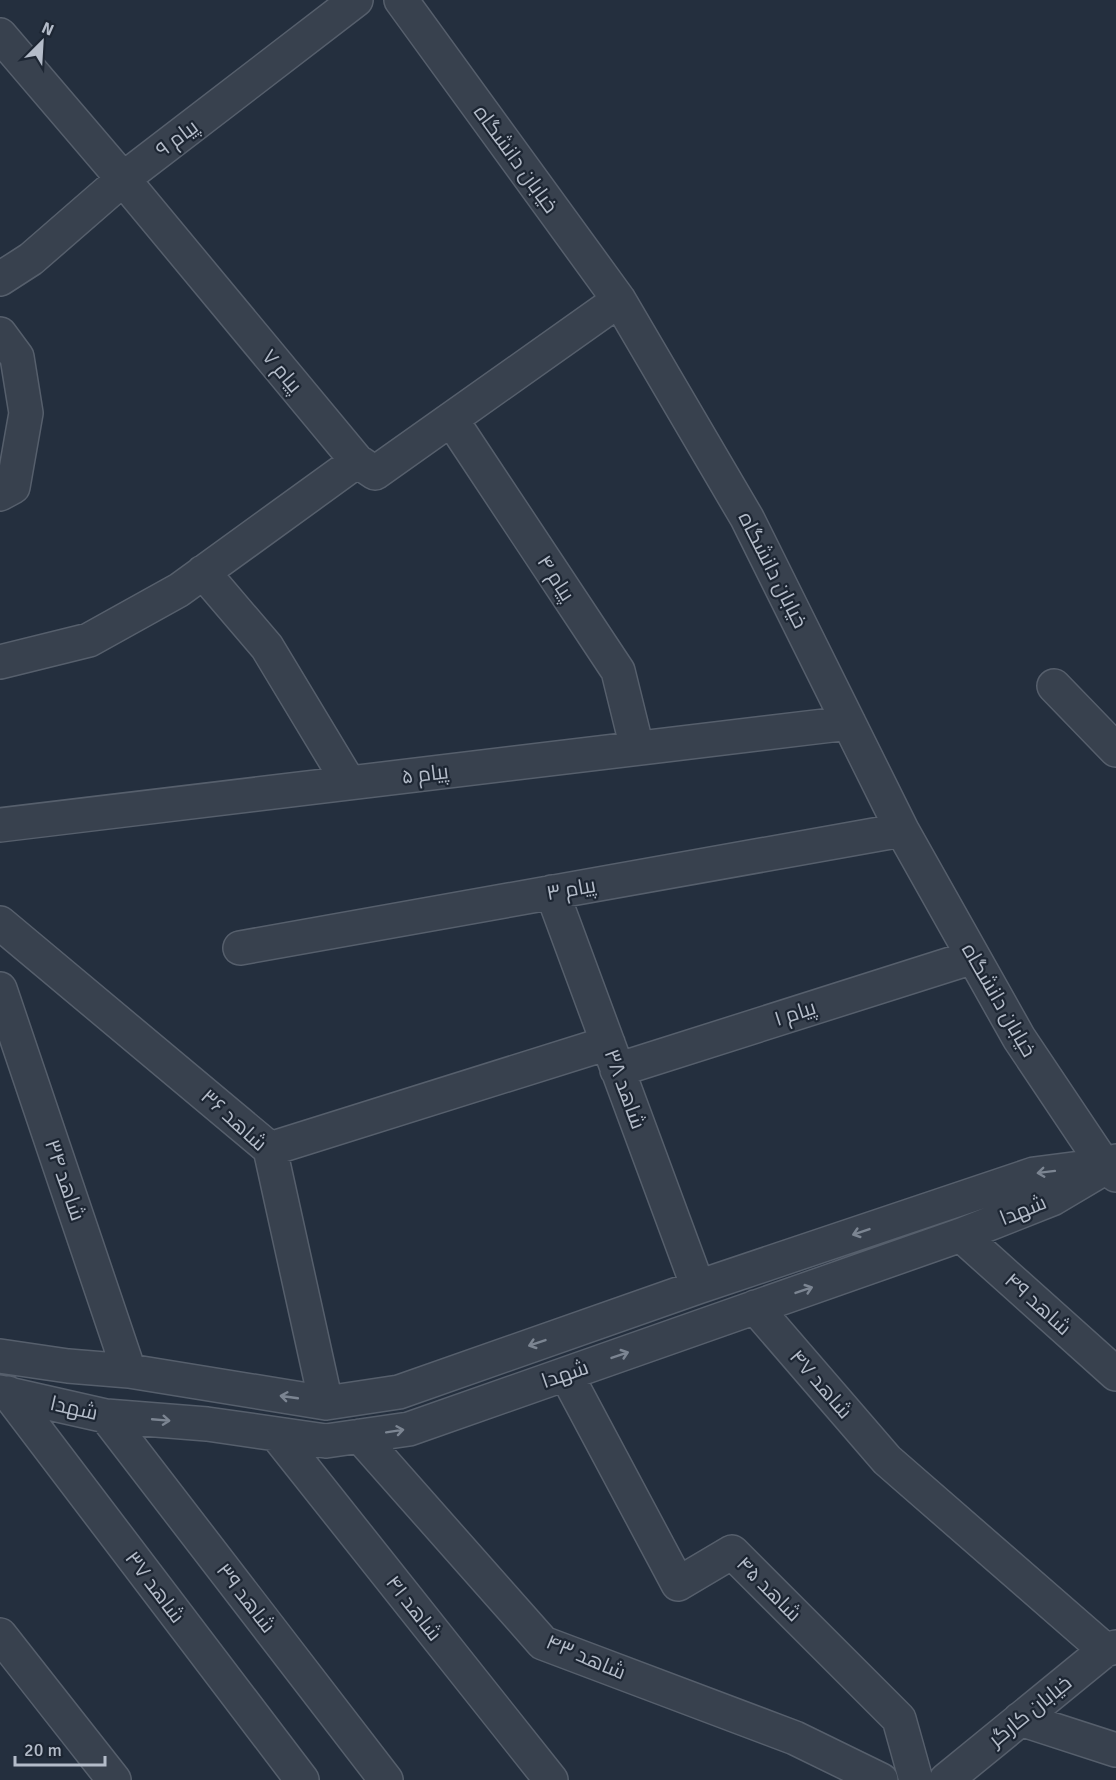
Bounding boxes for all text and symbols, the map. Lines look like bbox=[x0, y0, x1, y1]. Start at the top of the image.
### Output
north arrow bbox=[12, 12, 72, 72]
text: N bbox=[39, 18, 57, 41]
street label: خیابان دانشگاه bbox=[468, 100, 564, 218]
street label: پیام ۹ bbox=[151, 113, 204, 163]
street label: پیام ۷ bbox=[256, 344, 308, 399]
street label: خیابان دانشگاه bbox=[733, 507, 813, 633]
street label: پیام ۴ bbox=[531, 550, 581, 607]
street label: پیام ۵ bbox=[400, 758, 451, 791]
street label: پیام ۳ bbox=[544, 872, 598, 907]
street label: خیابان دانشگاه bbox=[956, 938, 1042, 1062]
street label: پیام ۱ bbox=[771, 994, 820, 1033]
street label: شاهد ۳۸ bbox=[599, 1045, 651, 1133]
street label: شاهد ۳۶ bbox=[195, 1083, 273, 1157]
street label: شاهد ۳۴ bbox=[39, 1136, 91, 1224]
one-way arrow bbox=[1037, 1167, 1056, 1178]
street label: شهدا bbox=[996, 1189, 1050, 1231]
one-way arrow bbox=[852, 1227, 871, 1238]
street label: شاهد ۴۹ bbox=[999, 1267, 1077, 1341]
one-way arrow bbox=[794, 1284, 813, 1295]
one-way arrow bbox=[528, 1339, 547, 1350]
street label: شاهد ۴۷ bbox=[784, 1344, 858, 1424]
one-way arrow bbox=[610, 1348, 629, 1359]
street label: شهدا bbox=[538, 1354, 592, 1394]
street label: شهدا bbox=[48, 1390, 100, 1426]
one-way arrow bbox=[279, 1392, 299, 1403]
one-way arrow bbox=[150, 1415, 170, 1426]
one-way arrow bbox=[385, 1425, 405, 1436]
street label: شاهد ۳۷ bbox=[120, 1546, 190, 1628]
street label: شاهد ۴۵ bbox=[731, 1551, 807, 1627]
street label: شاهد ۳۹ bbox=[211, 1558, 281, 1638]
street label: شاهد ۴۱ bbox=[380, 1570, 448, 1646]
street label: شاهد ۴۳ bbox=[542, 1629, 630, 1685]
street label: خیابان کارگر bbox=[982, 1670, 1077, 1753]
scale bar bbox=[15, 1729, 105, 1767]
text: 20 m bbox=[24, 1739, 62, 1761]

